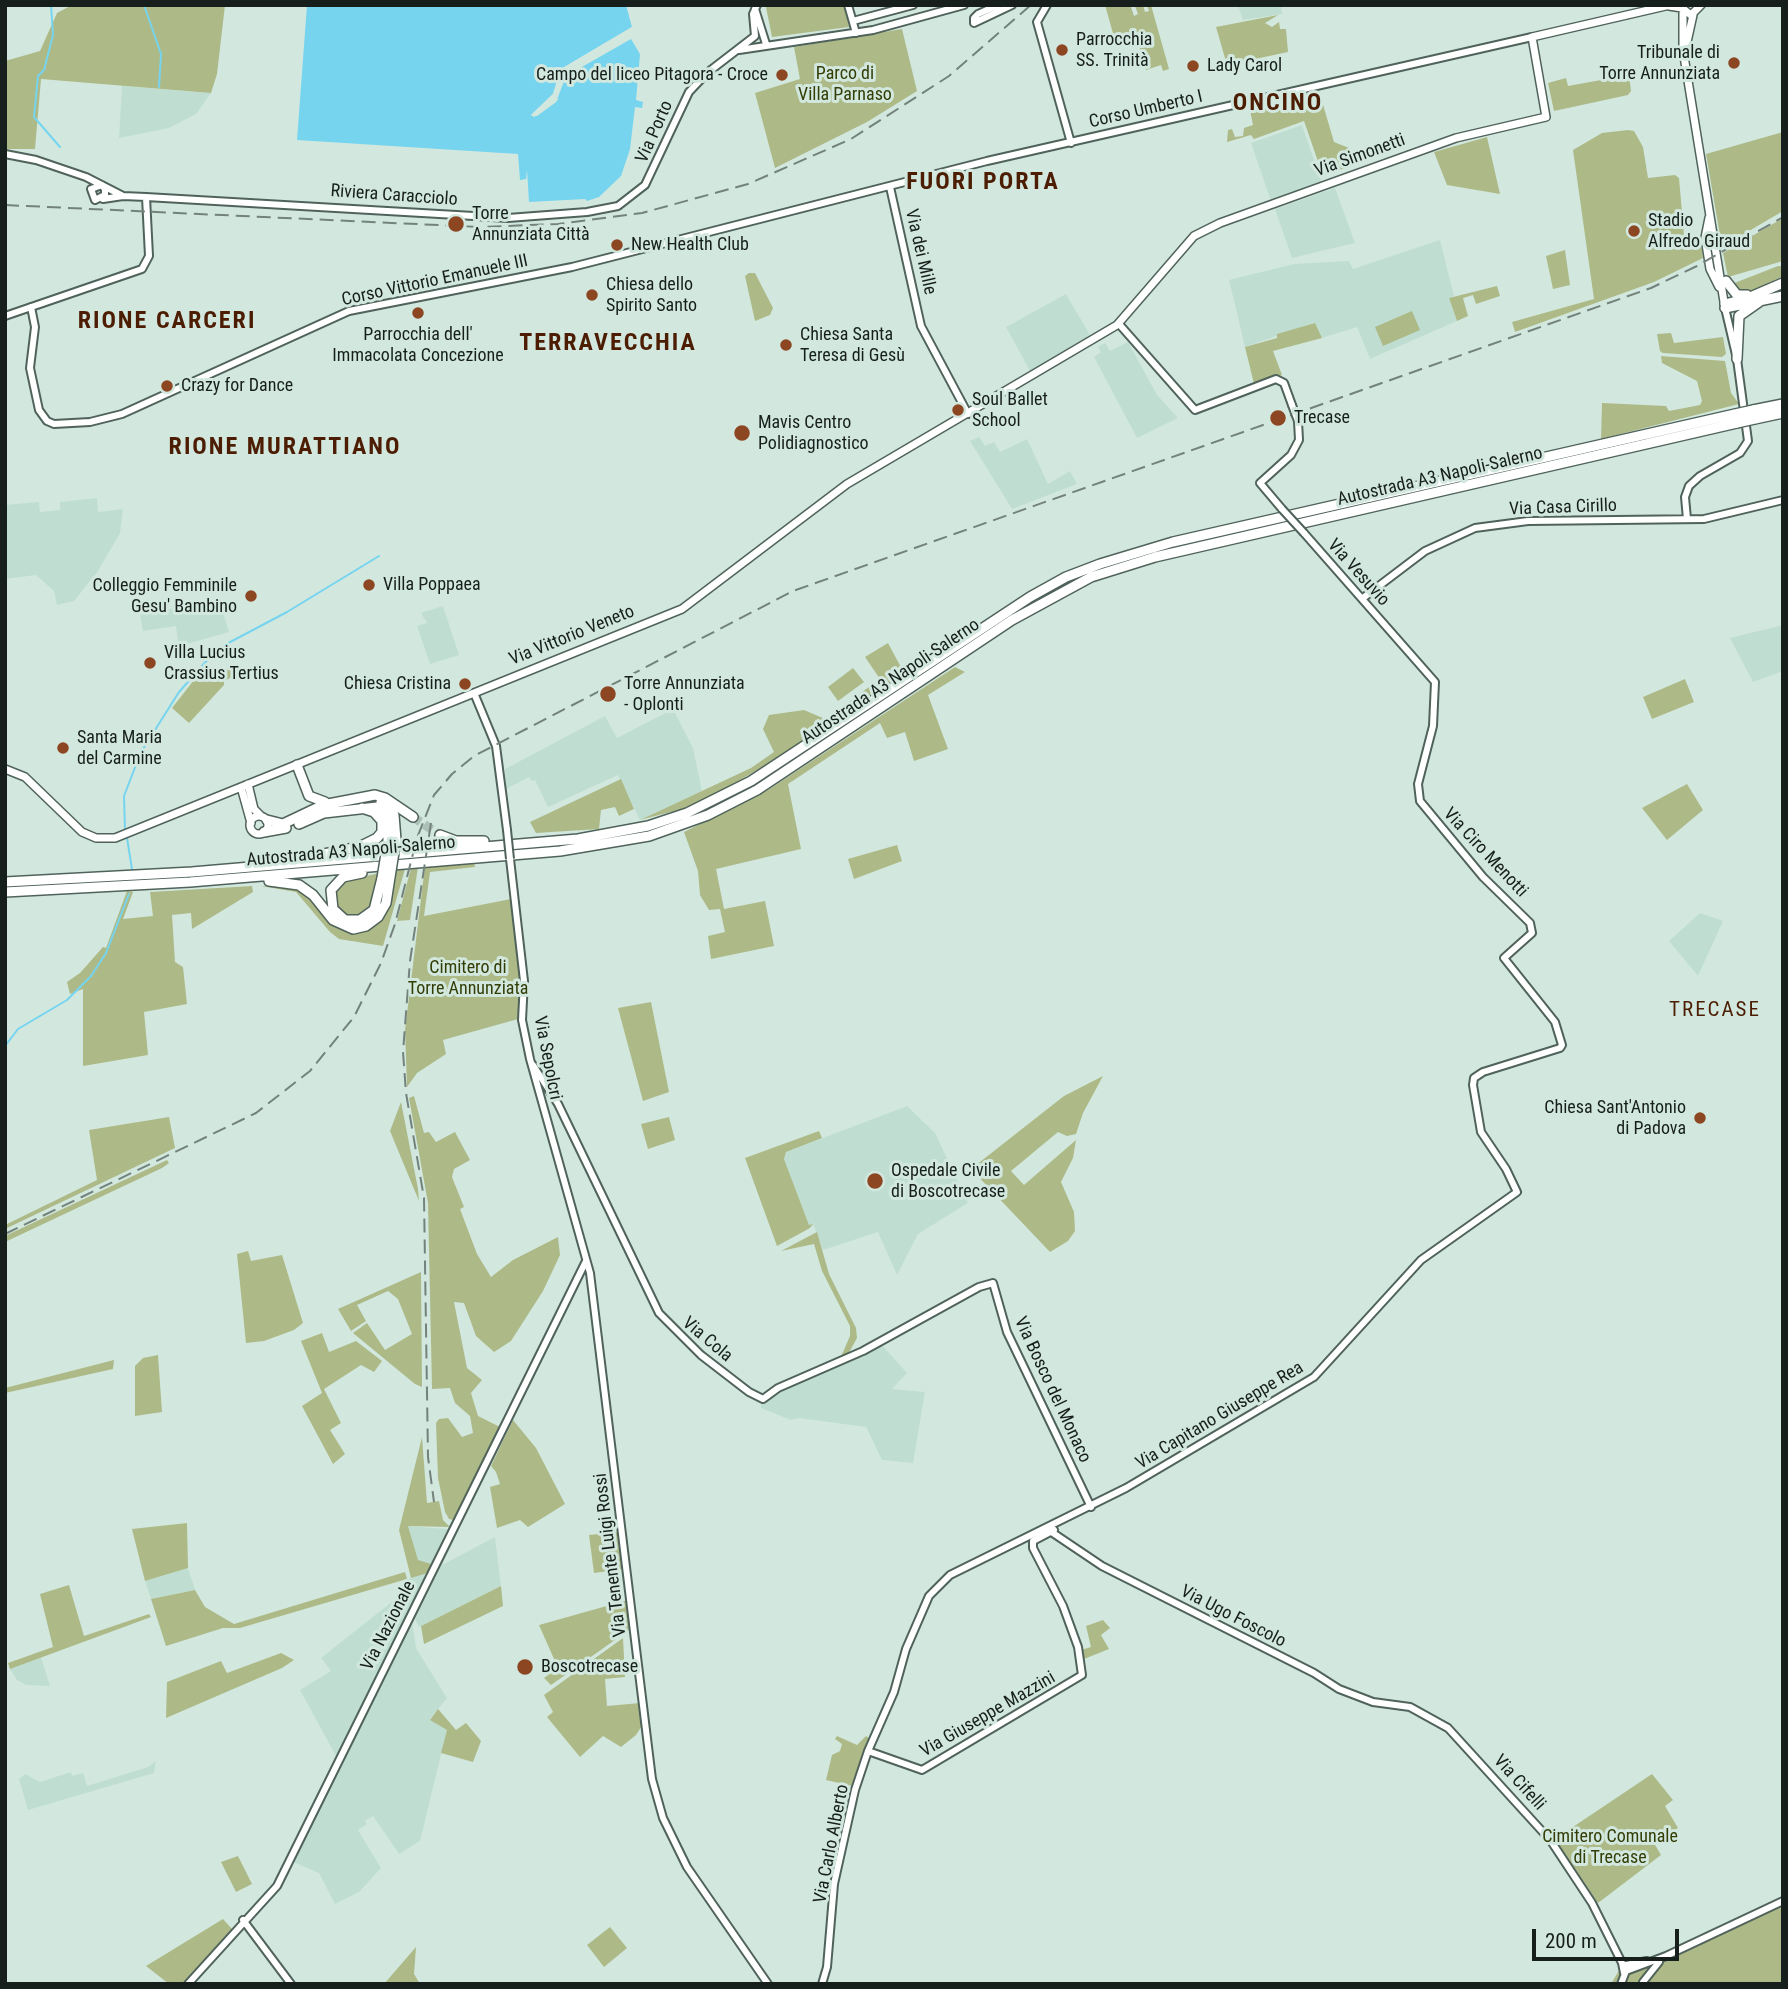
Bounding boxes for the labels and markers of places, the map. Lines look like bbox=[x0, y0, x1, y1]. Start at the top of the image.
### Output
place label: Parrocchia SS. Trinità bbox=[1076, 29, 1152, 72]
marker: Parrocchia SS. Trinità bbox=[1054, 42, 1070, 58]
place label: Tribunale di Torre Annunziata bbox=[1599, 42, 1720, 84]
place label: Lady Carol bbox=[1207, 55, 1282, 77]
marker: Tribunale di Torre Annunziata bbox=[1726, 55, 1742, 71]
marker: Lady Carol bbox=[1185, 58, 1201, 74]
place label: Campo del liceo Pitagora - Croce bbox=[536, 64, 768, 86]
marker: Campo del liceo Pitagora - Croce bbox=[774, 67, 790, 83]
place label: Torre Annunziata Città bbox=[472, 203, 590, 246]
place label: Stadio Alfredo Giraud bbox=[1648, 210, 1750, 252]
marker: Torre Annunziata Città bbox=[446, 214, 466, 234]
marker: Stadio Alfredo Giraud bbox=[1626, 223, 1642, 239]
place label: New Health Club bbox=[631, 234, 749, 256]
marker: New Health Club bbox=[609, 237, 625, 253]
place label: Chiesa dello Spirito Santo bbox=[606, 274, 697, 316]
marker: Chiesa dello Spirito Santo bbox=[584, 287, 600, 303]
marker: Parrocchia dell' Immacolata Concezione bbox=[410, 305, 426, 321]
place label: Parrocchia dell' Immacolata Concezione bbox=[332, 324, 504, 366]
place label: Chiesa Santa Teresa di Gesù bbox=[800, 324, 905, 366]
marker: Chiesa Santa Teresa di Gesù bbox=[778, 337, 794, 353]
place label: Crazy for Dance bbox=[181, 375, 293, 397]
marker: Crazy for Dance bbox=[159, 378, 175, 394]
place label: Soul Ballet School bbox=[972, 389, 1048, 432]
marker: Soul Ballet School bbox=[950, 402, 966, 418]
place label: Trecase bbox=[1294, 407, 1350, 429]
marker: Trecase bbox=[1268, 408, 1288, 428]
place label: Mavis Centro Polidiagnostico bbox=[758, 412, 868, 454]
marker: Mavis Centro Polidiagnostico bbox=[732, 423, 752, 443]
place label: Villa Poppaea bbox=[383, 574, 481, 596]
place label: Colleggio Femminile Gesu' Bambino bbox=[92, 575, 237, 618]
marker: Villa Poppaea bbox=[361, 577, 377, 593]
marker: Colleggio Femminile Gesu' Bambino bbox=[243, 588, 259, 604]
place label: Villa Lucius Crassius Tertius bbox=[164, 642, 279, 684]
marker: Villa Lucius Crassius Tertius bbox=[142, 655, 158, 671]
place label: Chiesa Cristina bbox=[344, 673, 451, 695]
place label: Torre Annunziata - Oplonti bbox=[624, 673, 745, 716]
marker: Chiesa Cristina bbox=[457, 676, 473, 692]
marker: Torre Annunziata - Oplonti bbox=[598, 684, 618, 704]
place label: Santa Maria del Carmine bbox=[77, 727, 162, 770]
marker: Santa Maria del Carmine bbox=[55, 740, 71, 756]
place label: Chiesa Sant'Antonio di Padova bbox=[1544, 1097, 1686, 1140]
marker: Chiesa Sant'Antonio di Padova bbox=[1692, 1110, 1708, 1126]
place label: Ospedale Civile di Boscotrecase bbox=[891, 1160, 1005, 1202]
marker: Ospedale Civile di Boscotrecase bbox=[865, 1171, 885, 1191]
place label: Boscotrecase bbox=[541, 1656, 638, 1678]
marker: Boscotrecase bbox=[515, 1657, 535, 1677]

